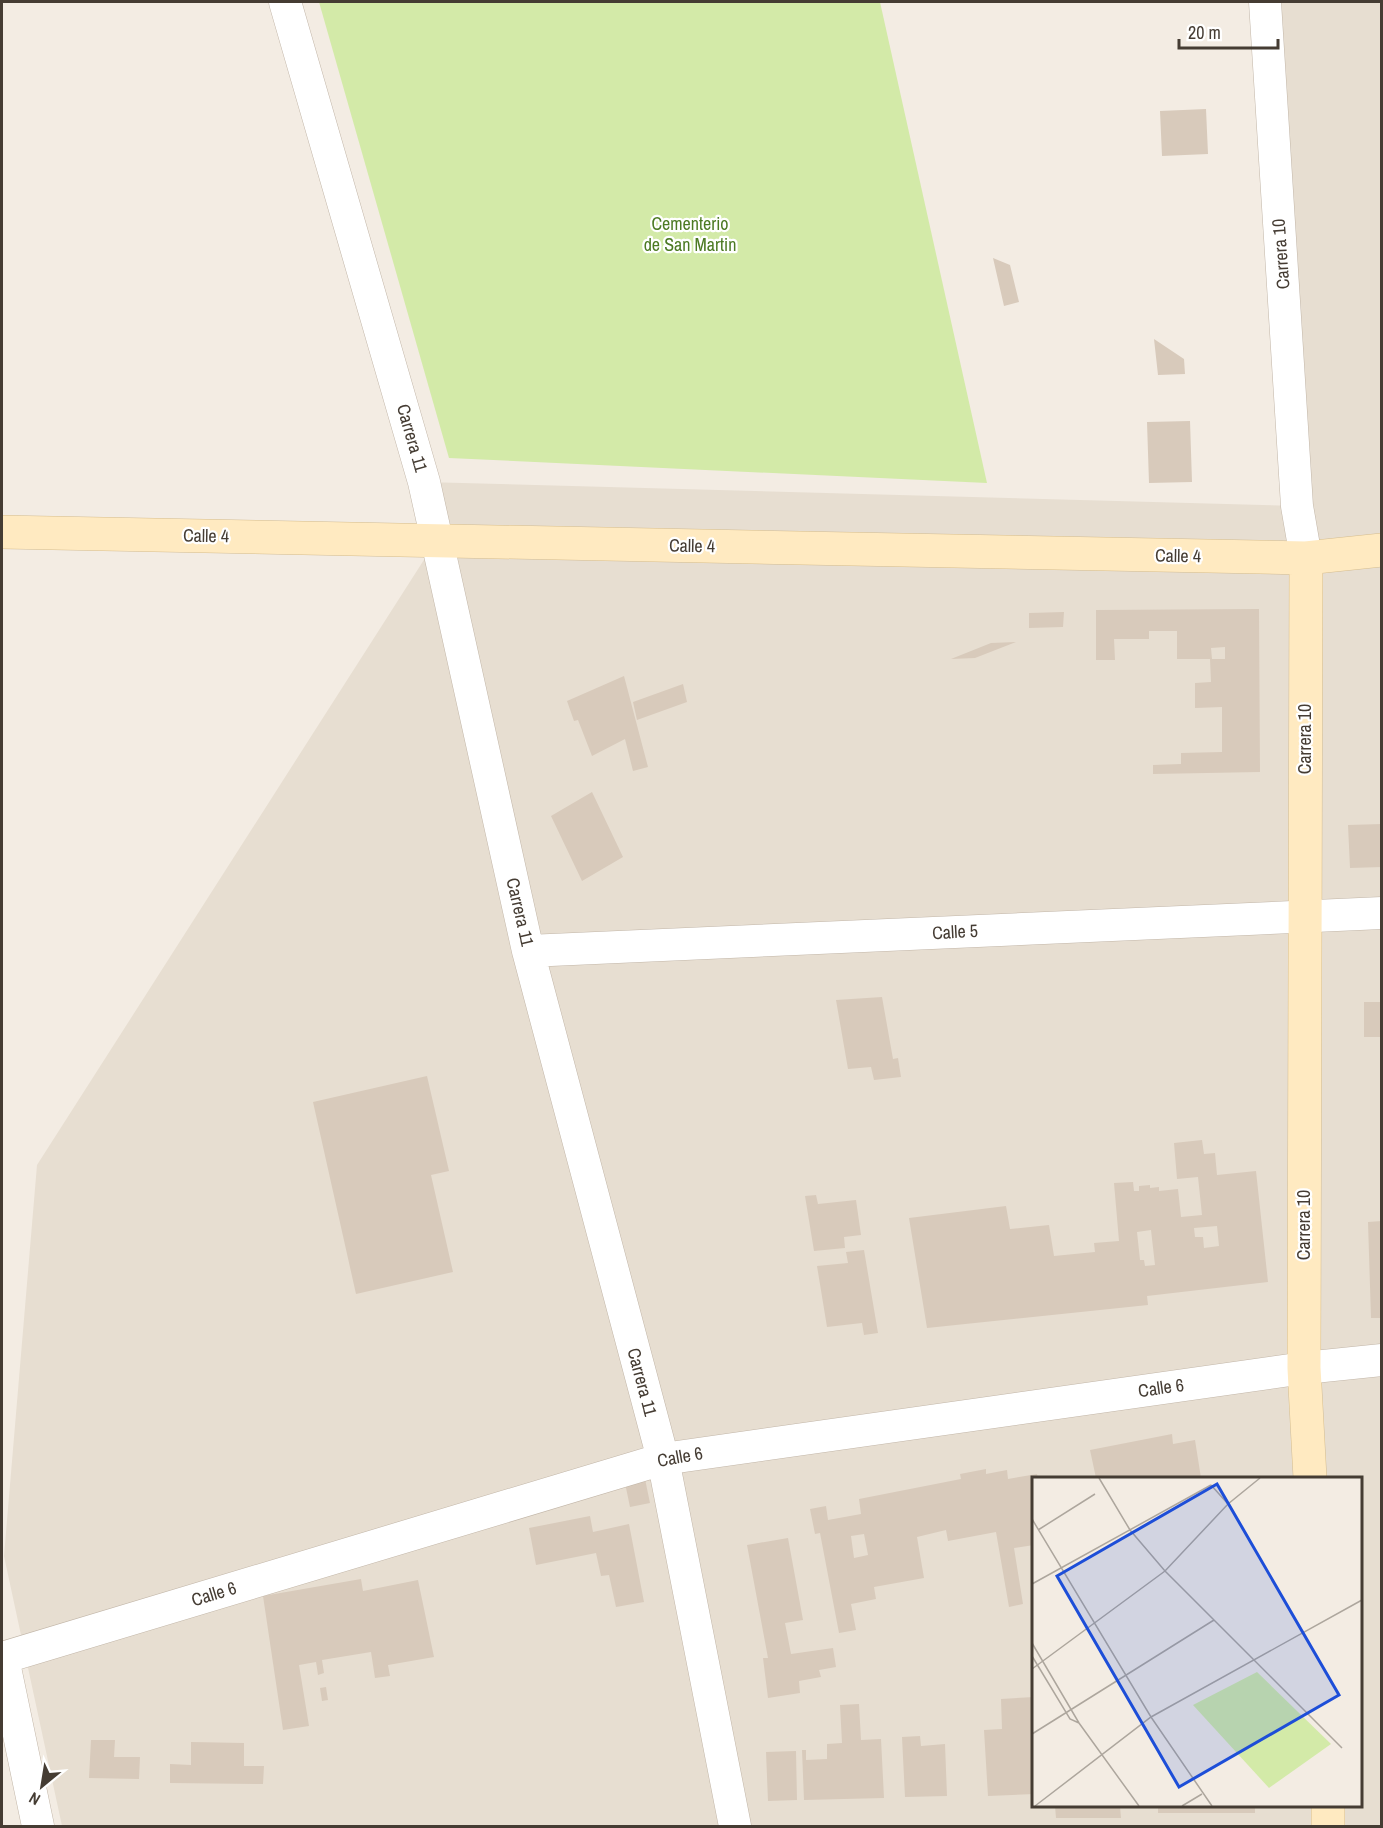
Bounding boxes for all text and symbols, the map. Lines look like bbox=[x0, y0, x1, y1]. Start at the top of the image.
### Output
scale bar bbox=[1179, 12, 1278, 50]
text: 20 m bbox=[1188, 20, 1221, 45]
park label: Cementerio de San Martin bbox=[644, 211, 736, 257]
street label: Carrera 10 bbox=[1266, 218, 1295, 290]
street label: Carrera 11 bbox=[391, 401, 434, 475]
street label: Calle 4 bbox=[183, 523, 229, 548]
street label: Calle 4 bbox=[669, 533, 715, 558]
street label: Calle 4 bbox=[1155, 543, 1201, 568]
street label: Carrera 10 bbox=[1292, 704, 1317, 774]
street label: Carrera 11 bbox=[500, 875, 541, 949]
street label: Calle 5 bbox=[931, 918, 979, 945]
street label: Carrera 10 bbox=[1291, 1190, 1316, 1260]
street label: Carrera 11 bbox=[621, 1345, 664, 1419]
street label: Calle 6 bbox=[1136, 1372, 1185, 1403]
street label: Calle 6 bbox=[655, 1440, 705, 1473]
inset map bbox=[1032, 1477, 1362, 1807]
street label: Calle 6 bbox=[188, 1575, 239, 1612]
north arrow bbox=[12, 1756, 72, 1816]
text: N bbox=[25, 1787, 44, 1811]

